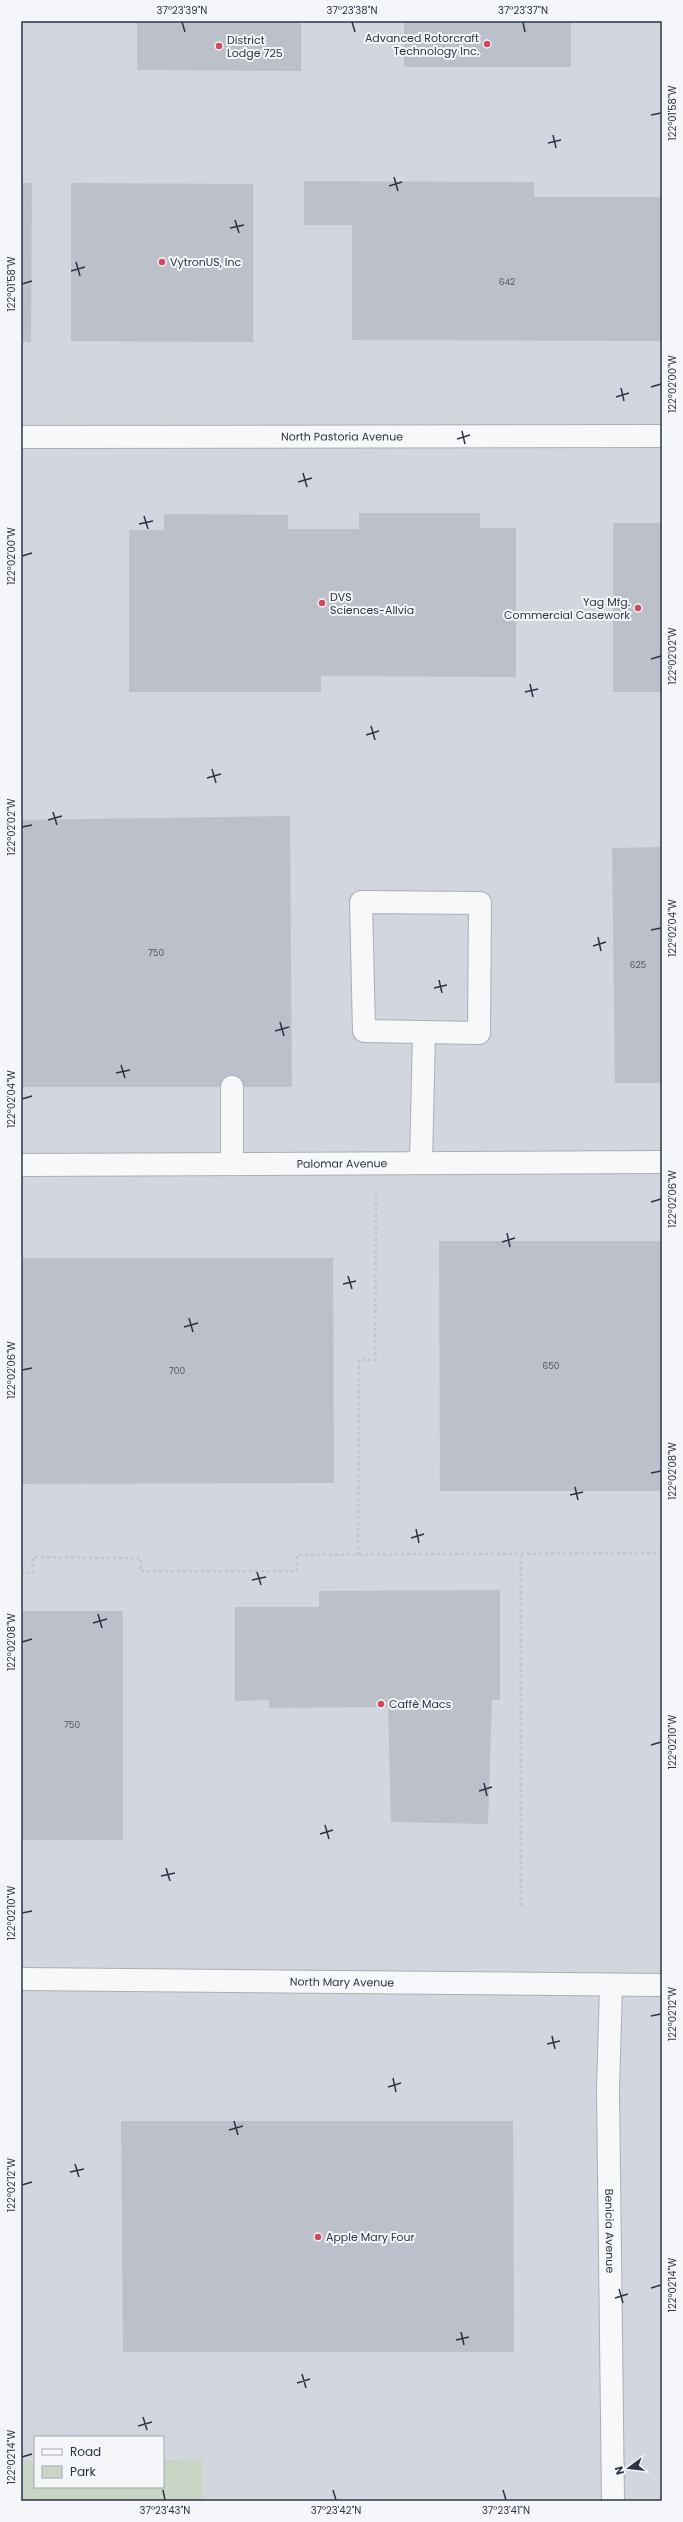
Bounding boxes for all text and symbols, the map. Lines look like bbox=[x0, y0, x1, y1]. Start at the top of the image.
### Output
text: 37°23'39"N bbox=[157, 3, 207, 18]
text: 37°23'38"N bbox=[327, 3, 377, 18]
text: 37°23'37"N bbox=[498, 3, 548, 18]
place label: Advanced Rotorcraft Technology Inc. bbox=[365, 30, 479, 59]
place label: District Lodge 725 bbox=[227, 32, 283, 61]
marker: Advanced Rotorcraft Technology Inc. bbox=[482, 39, 492, 49]
marker: District Lodge 725 bbox=[214, 41, 224, 51]
text: 122°01'58"W bbox=[665, 85, 680, 141]
place label: VytronUS, Inc bbox=[170, 254, 242, 270]
text: 122°01'58"W bbox=[4, 256, 19, 312]
marker: VytronUS, Inc bbox=[157, 257, 167, 267]
house number: 642 bbox=[499, 276, 515, 288]
text: 122°02'00"W bbox=[665, 355, 680, 413]
street label: North Pastoria Avenue bbox=[281, 428, 403, 445]
text: 122°02'00"W bbox=[4, 527, 19, 585]
place label: DVS Sciences-Allvia bbox=[330, 589, 414, 618]
place label: Yag Mfg. Commercial Casework bbox=[504, 594, 630, 623]
marker: DVS Sciences-Allvia bbox=[317, 598, 327, 608]
marker: Yag Mfg. Commercial Casework bbox=[633, 603, 643, 613]
text: 122°02'02"W bbox=[665, 627, 680, 685]
text: 122°02'02"W bbox=[4, 798, 19, 856]
text: 122°02'04"W bbox=[665, 899, 680, 957]
house number: 750 bbox=[148, 947, 164, 959]
house number: 625 bbox=[630, 959, 647, 971]
text: 122°02'04"W bbox=[4, 1070, 19, 1128]
street label: Palomar Avenue bbox=[297, 1155, 388, 1172]
text: 122°02'06"W bbox=[665, 1170, 680, 1228]
text: 122°02'06"W bbox=[4, 1341, 19, 1399]
house number: 650 bbox=[542, 1360, 560, 1372]
house number: 700 bbox=[169, 1365, 185, 1377]
text: 122°02'08"W bbox=[665, 1442, 680, 1500]
text: 122°02'08"W bbox=[4, 1613, 19, 1671]
place label: Caffè Macs bbox=[389, 1696, 452, 1712]
marker: Caffè Macs bbox=[376, 1699, 386, 1709]
text: 122°02'10"W bbox=[665, 1714, 680, 1769]
house number: 750 bbox=[64, 1719, 80, 1731]
text: 122°02'10"W bbox=[4, 1885, 19, 1940]
street label: North Mary Avenue bbox=[290, 1974, 394, 1990]
text: 122°02'12"W bbox=[665, 1987, 680, 2041]
text: 122°02'12"W bbox=[4, 2158, 19, 2212]
street label: Benicia Avenue bbox=[601, 2189, 618, 2273]
place label: Apple Mary Four bbox=[326, 2229, 415, 2245]
marker: Apple Mary Four bbox=[313, 2232, 323, 2242]
text: 122°02'14"W bbox=[665, 2257, 680, 2312]
text: 122°02'14"W bbox=[4, 2429, 19, 2484]
legend bbox=[34, 2436, 164, 2488]
text: Road bbox=[70, 2443, 101, 2460]
north arrow bbox=[609, 2448, 649, 2488]
text: Park bbox=[70, 2463, 97, 2480]
text: N bbox=[611, 2465, 628, 2477]
text: 37°23'43"N bbox=[140, 2503, 190, 2518]
text: 37°23'42"N bbox=[311, 2503, 361, 2518]
text: 37°23'41"N bbox=[482, 2503, 530, 2518]

